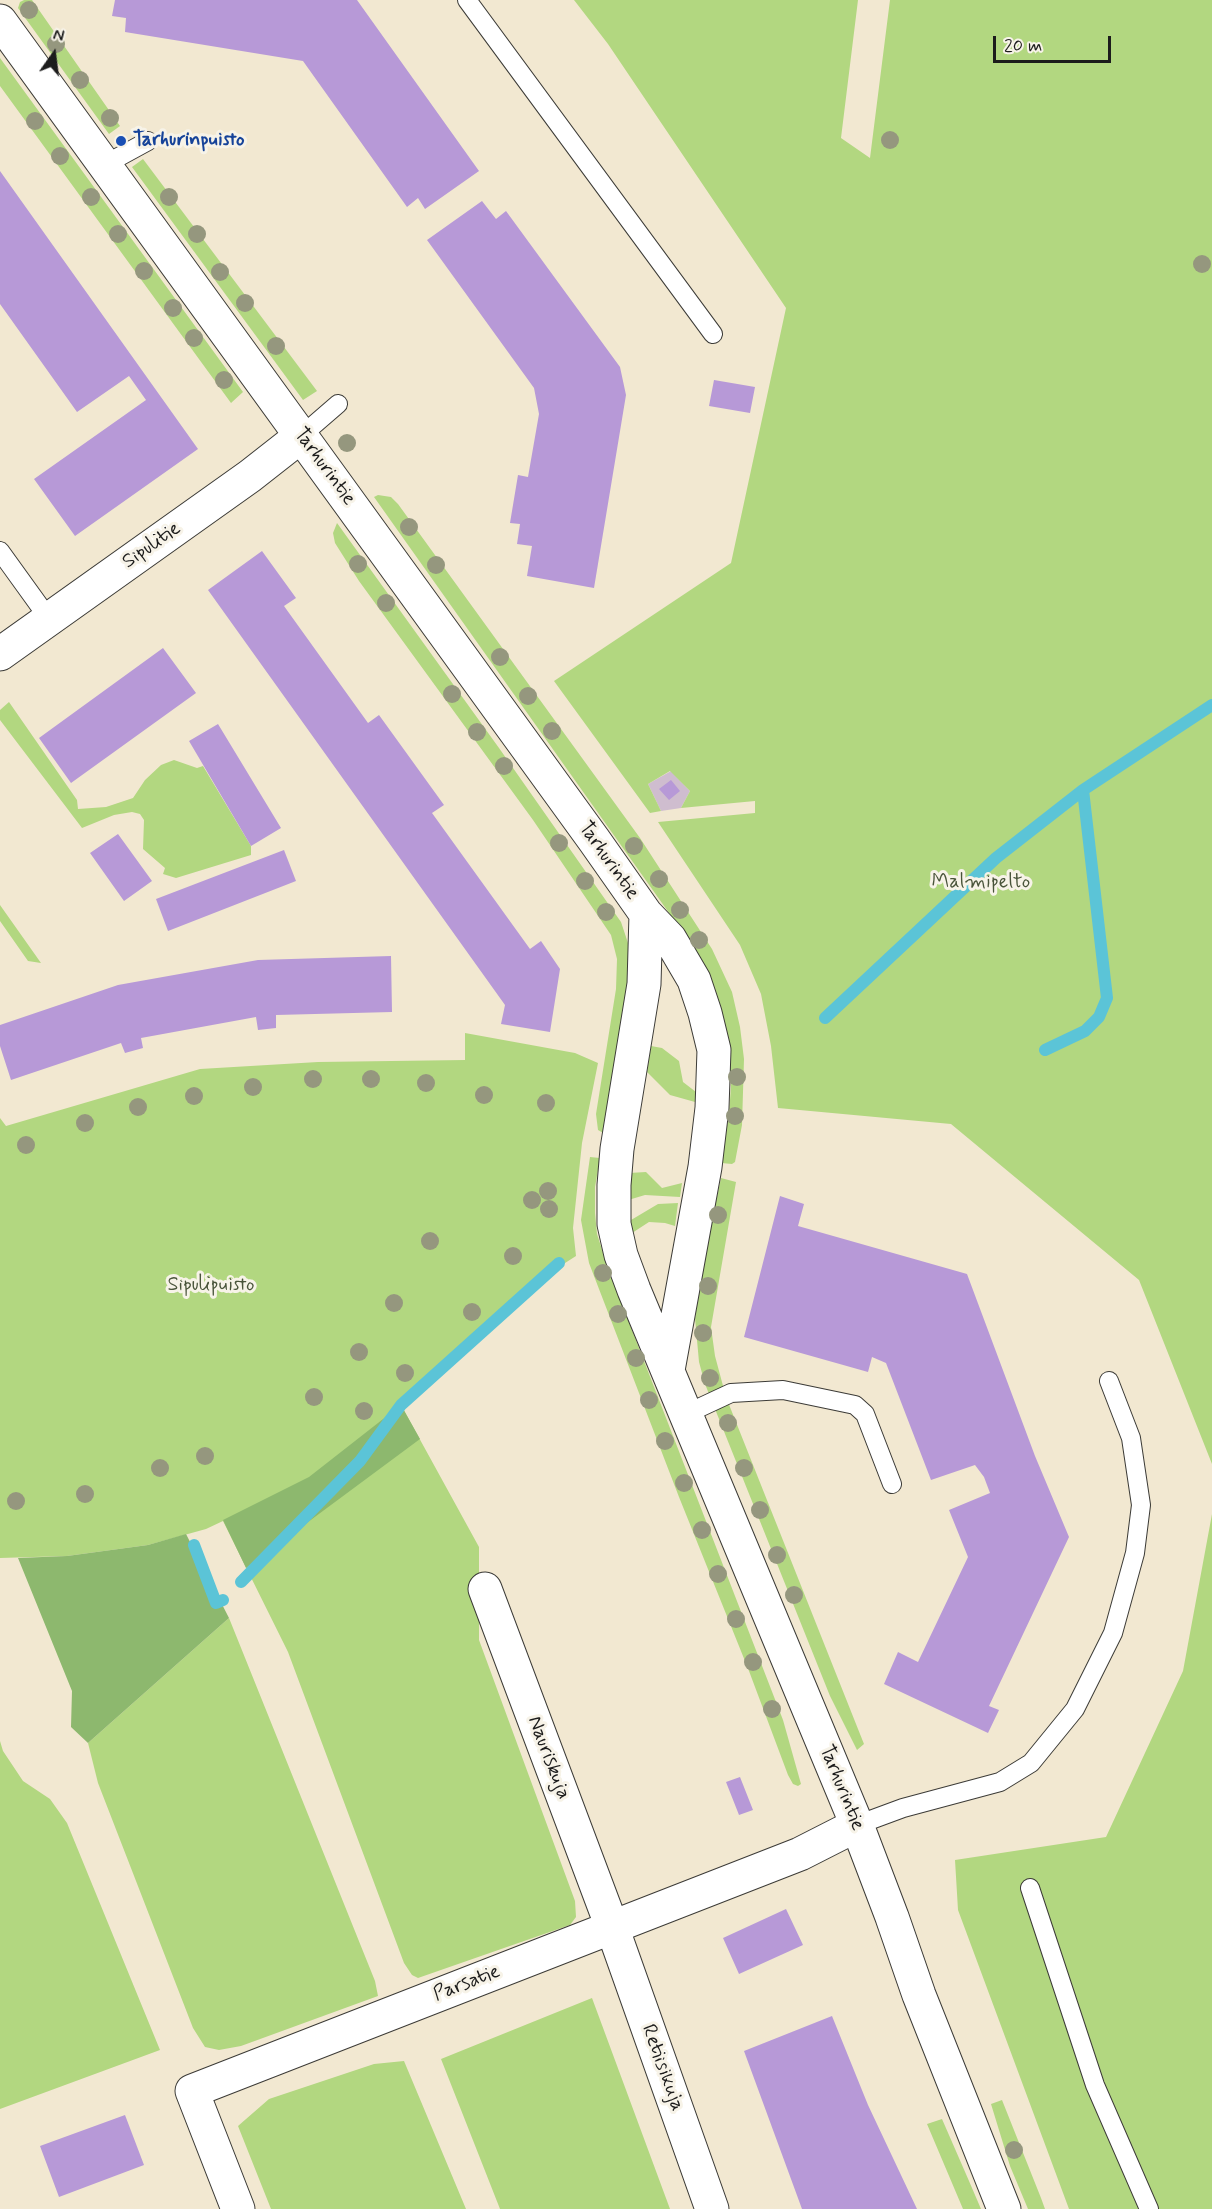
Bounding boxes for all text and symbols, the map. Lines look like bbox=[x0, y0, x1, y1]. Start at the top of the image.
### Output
north arrow bbox=[24, 24, 84, 84]
scale bar bbox=[996, 24, 1114, 62]
text: N bbox=[51, 25, 66, 48]
text: 20 m bbox=[1004, 34, 1042, 58]
place label: Tarhurinpuisto bbox=[133, 129, 245, 153]
marker: Tarhurinpuisto bbox=[114, 134, 128, 148]
street label: Tarhurintie bbox=[288, 423, 360, 511]
street label: Sipulitie bbox=[118, 517, 186, 575]
street label: Tarhurintie bbox=[572, 817, 644, 905]
park label: Malmipelto bbox=[932, 871, 1030, 895]
park label: Sipulipuisto bbox=[167, 1274, 255, 1298]
street label: Nauriskuja bbox=[521, 1713, 575, 1803]
street label: Tarhurintie bbox=[813, 1742, 869, 1834]
street label: Parsatie bbox=[430, 1960, 504, 2008]
street label: Retiisikuja bbox=[635, 2021, 689, 2115]

